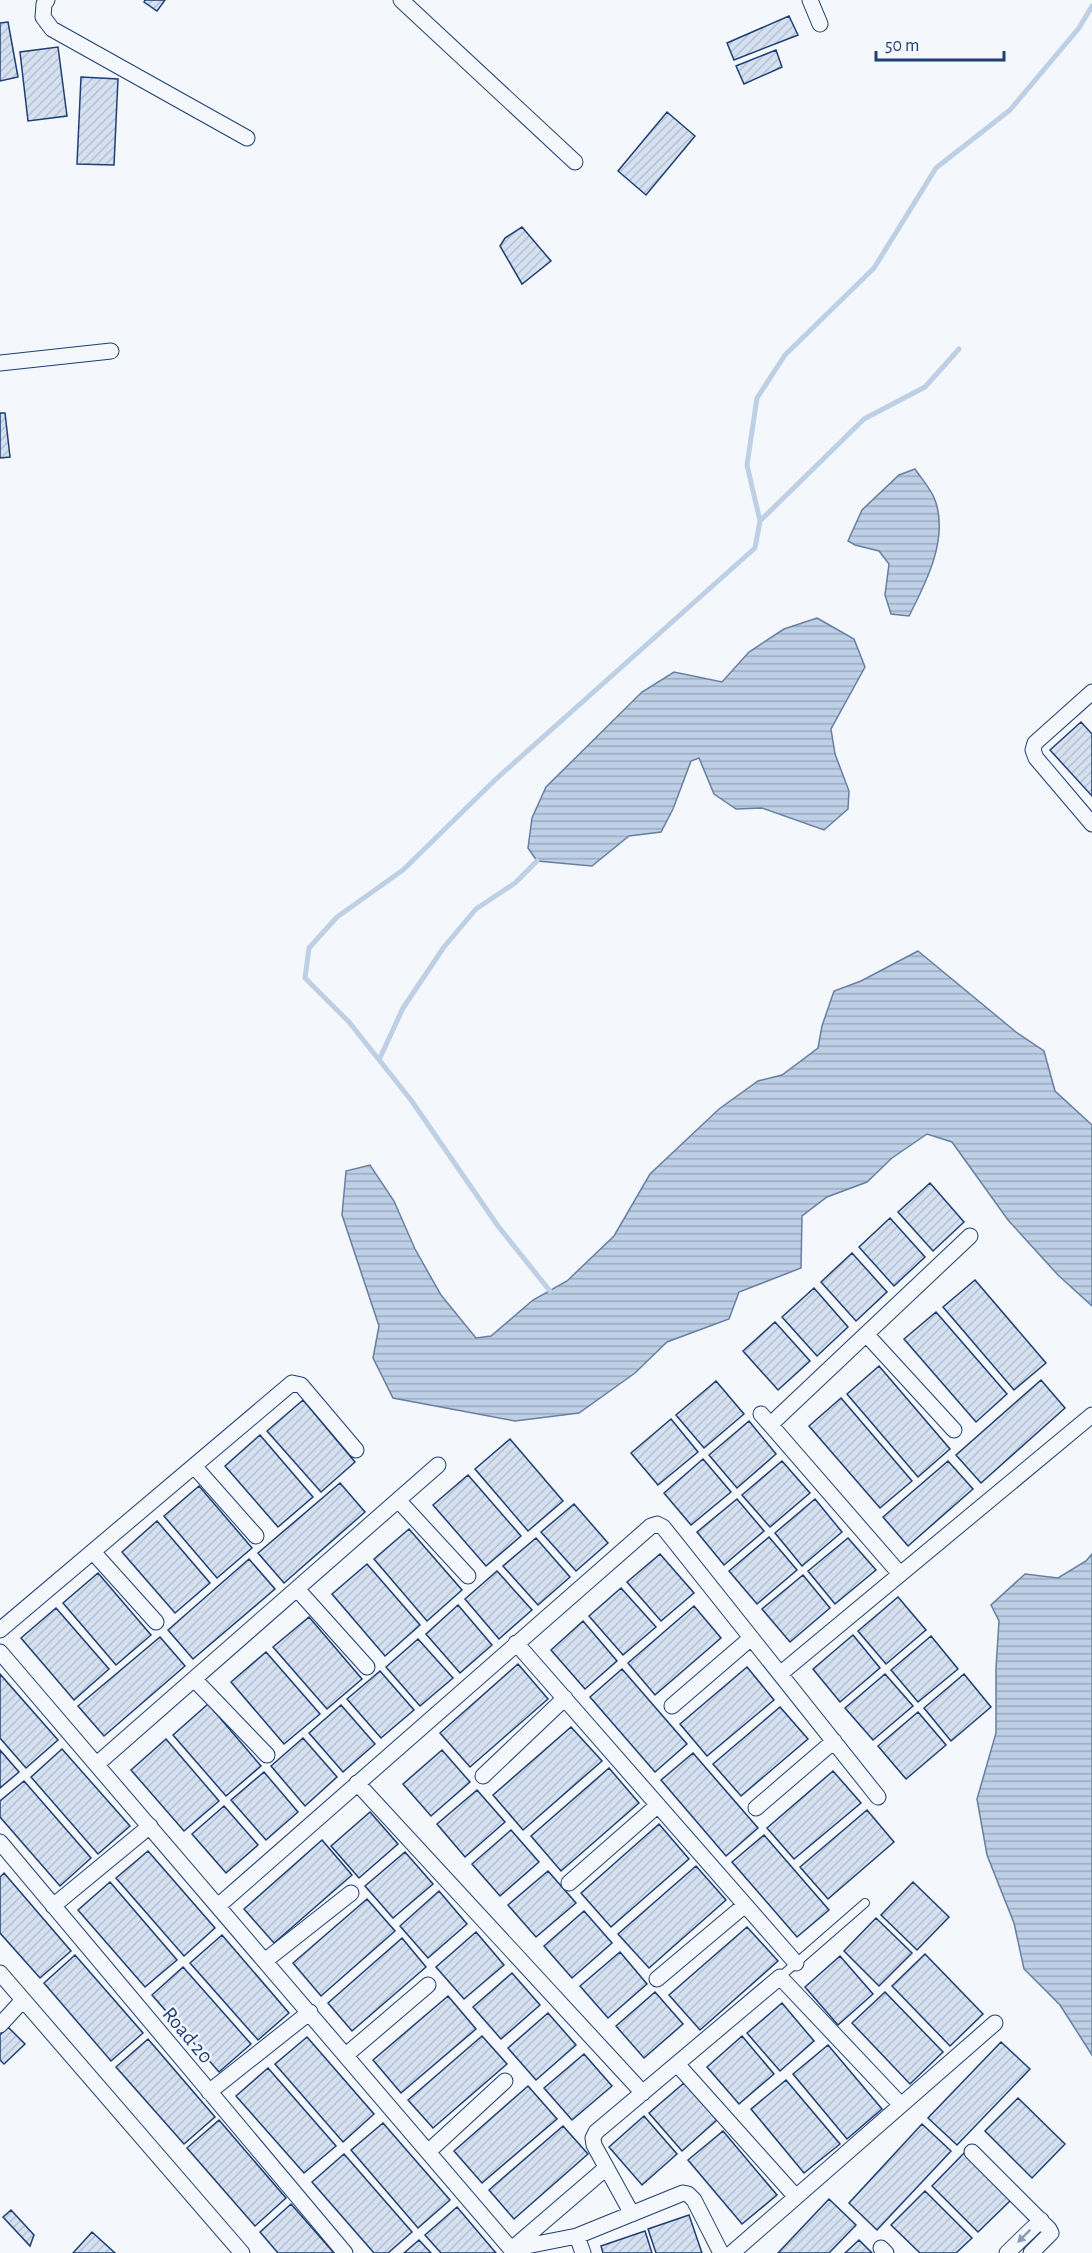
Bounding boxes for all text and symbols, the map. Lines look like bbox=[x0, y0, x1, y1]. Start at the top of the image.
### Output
scale bar bbox=[876, 24, 1004, 62]
text: 50 m bbox=[885, 37, 919, 55]
street label: Road 20 bbox=[158, 2003, 217, 2067]
one-way arrow bbox=[1017, 2229, 1031, 2243]

